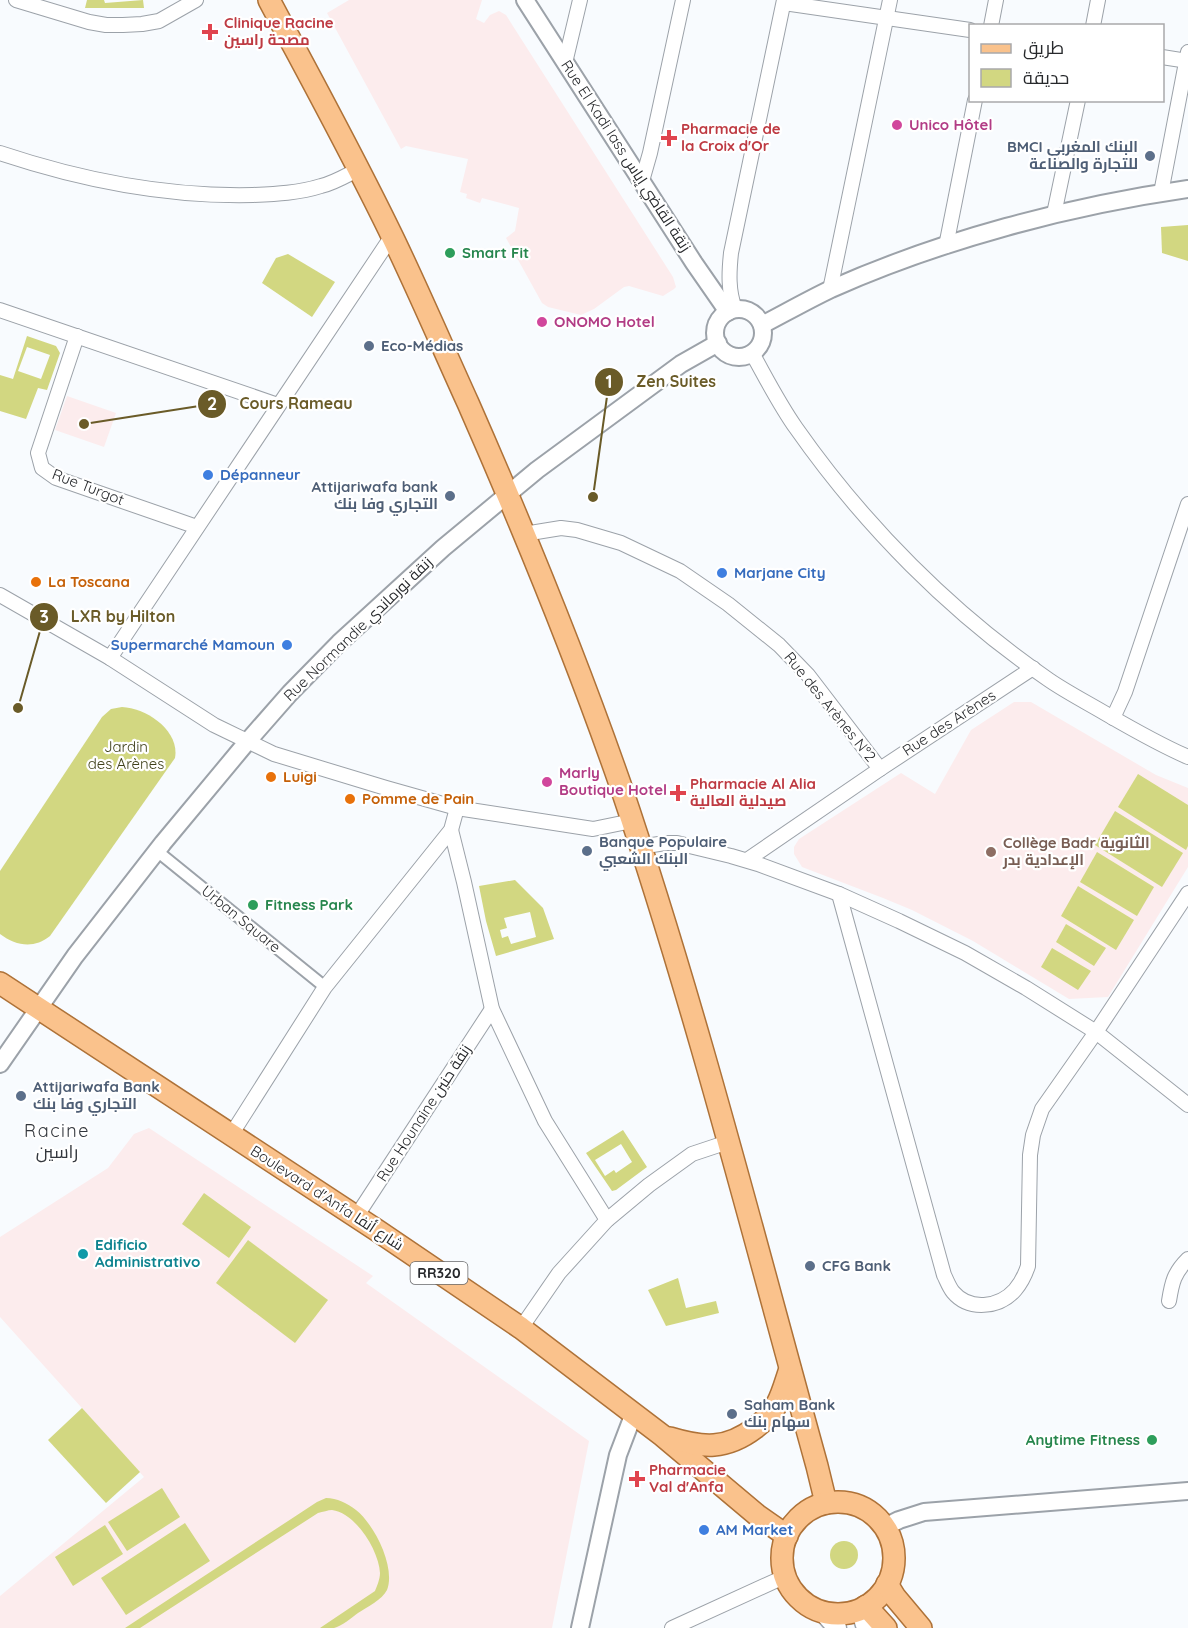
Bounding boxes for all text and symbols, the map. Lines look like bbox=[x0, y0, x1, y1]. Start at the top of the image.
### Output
place label: Clinique Racine مصحة راسين bbox=[224, 13, 334, 49]
marker: Clinique Racine مصحة راسين bbox=[201, 23, 219, 41]
legend bbox=[969, 24, 1164, 102]
text: طريق bbox=[1023, 36, 1064, 60]
street label: Rue El Kadi Iass زنقة القاضي إياس bbox=[555, 56, 696, 257]
text: حديقة bbox=[1023, 66, 1069, 89]
place label: Unico Hôtel bbox=[909, 115, 993, 134]
marker: Unico Hôtel bbox=[890, 118, 904, 132]
place label: Pharmacie de la Croix d'Or bbox=[681, 119, 781, 155]
marker: Pharmacie de la Croix d'Or bbox=[662, 131, 676, 145]
place label: BMCI البنك المغربي للتجارة والصناعة bbox=[1007, 137, 1138, 173]
marker: BMCI البنك المغربي للتجارة والصناعة bbox=[1143, 149, 1157, 163]
place label: Smart Fit bbox=[462, 243, 529, 262]
marker: Smart Fit bbox=[443, 246, 457, 260]
place label: ONOMO Hotel bbox=[554, 312, 655, 331]
marker: ONOMO Hotel bbox=[535, 315, 549, 329]
place label: Eco-Médias bbox=[381, 336, 463, 355]
marker: Eco-Médias bbox=[362, 339, 376, 353]
callout: Zen Suites bbox=[594, 365, 728, 399]
text: 1 bbox=[605, 370, 613, 393]
text: Zen Suites bbox=[636, 371, 716, 391]
callout: Cours Rameau bbox=[197, 387, 364, 421]
text: 2 bbox=[207, 392, 217, 415]
text: Cours Rameau bbox=[239, 393, 353, 413]
street label: Rue Turgot bbox=[50, 464, 127, 509]
place label: Dépanneur bbox=[220, 465, 301, 484]
marker: Dépanneur bbox=[201, 468, 215, 482]
place label: Attijariwafa bank التجاري وفا بنك bbox=[312, 477, 438, 516]
marker: Attijariwafa bank التجاري وفا بنك bbox=[443, 489, 457, 503]
street label: Rue Normandie زنقة نورماندي bbox=[279, 553, 438, 707]
place label: Marjane City bbox=[734, 563, 826, 582]
marker: Marjane City bbox=[715, 566, 729, 580]
place label: La Toscana bbox=[48, 572, 130, 591]
marker: La Toscana bbox=[29, 575, 43, 589]
callout: LXR by Hilton bbox=[29, 600, 188, 634]
text: 3 bbox=[39, 605, 49, 628]
text: LXR by Hilton bbox=[71, 606, 175, 626]
place label: Supermarché Mamoun bbox=[111, 635, 275, 654]
marker: Supermarché Mamoun bbox=[280, 638, 294, 652]
street label: Rue des Arènes N°2 bbox=[780, 648, 881, 765]
street label: Rue des Arènes bbox=[898, 685, 999, 760]
park label: Jardin des Arènes bbox=[88, 737, 164, 773]
place label: Marly Boutique Hotel bbox=[559, 763, 667, 799]
place label: Luigi bbox=[283, 767, 317, 786]
marker: Luigi bbox=[264, 770, 278, 784]
place label: Pharmacie Al Alia صيدلية العالية bbox=[690, 774, 816, 810]
marker: Marly Boutique Hotel bbox=[540, 775, 554, 789]
marker: Pharmacie Al Alia صيدلية العالية bbox=[671, 786, 685, 800]
place label: Pomme de Pain bbox=[362, 789, 474, 808]
marker: Pomme de Pain bbox=[343, 792, 357, 806]
place label: Banque Populaire البنك الشعبي bbox=[599, 832, 727, 871]
place label: Collège Badr الثانوية الإعدادية بدر bbox=[1002, 833, 1150, 870]
marker: Banque Populaire البنك الشعبي bbox=[580, 844, 594, 858]
marker: Collège Badr الثانوية الإعدادية بدر bbox=[984, 845, 998, 859]
street label: Urban Square bbox=[198, 881, 285, 956]
place label: Fitness Park bbox=[265, 895, 353, 914]
marker: Fitness Park bbox=[246, 898, 260, 912]
street label: Rue Hounaine زنقة حنين bbox=[372, 1041, 476, 1185]
place label: Attijariwafa Bank التجاري وفا بنك bbox=[33, 1077, 160, 1116]
marker: Attijariwafa Bank التجاري وفا بنك bbox=[14, 1089, 28, 1103]
district label: Racine راسين bbox=[24, 1119, 90, 1163]
street label: Boulevard d'Anfa شارع أنفا bbox=[246, 1141, 407, 1256]
place label: Edificio Administrativo bbox=[95, 1235, 200, 1271]
marker: Edificio Administrativo bbox=[76, 1247, 90, 1261]
place label: CFG Bank bbox=[822, 1256, 891, 1275]
marker: CFG Bank bbox=[803, 1259, 817, 1273]
road number: RR320 bbox=[410, 1262, 468, 1284]
place label: Saham Bank سهام بنك bbox=[744, 1395, 835, 1432]
marker: Saham Bank سهام بنك bbox=[725, 1407, 739, 1421]
place label: Anytime Fitness bbox=[1026, 1430, 1140, 1449]
marker: Anytime Fitness bbox=[1145, 1433, 1159, 1447]
place label: Pharmacie Val d'Anfa bbox=[649, 1460, 726, 1496]
marker: Pharmacie Val d'Anfa bbox=[630, 1472, 644, 1486]
place label: AM Market bbox=[716, 1520, 793, 1539]
marker: AM Market bbox=[697, 1523, 711, 1537]

